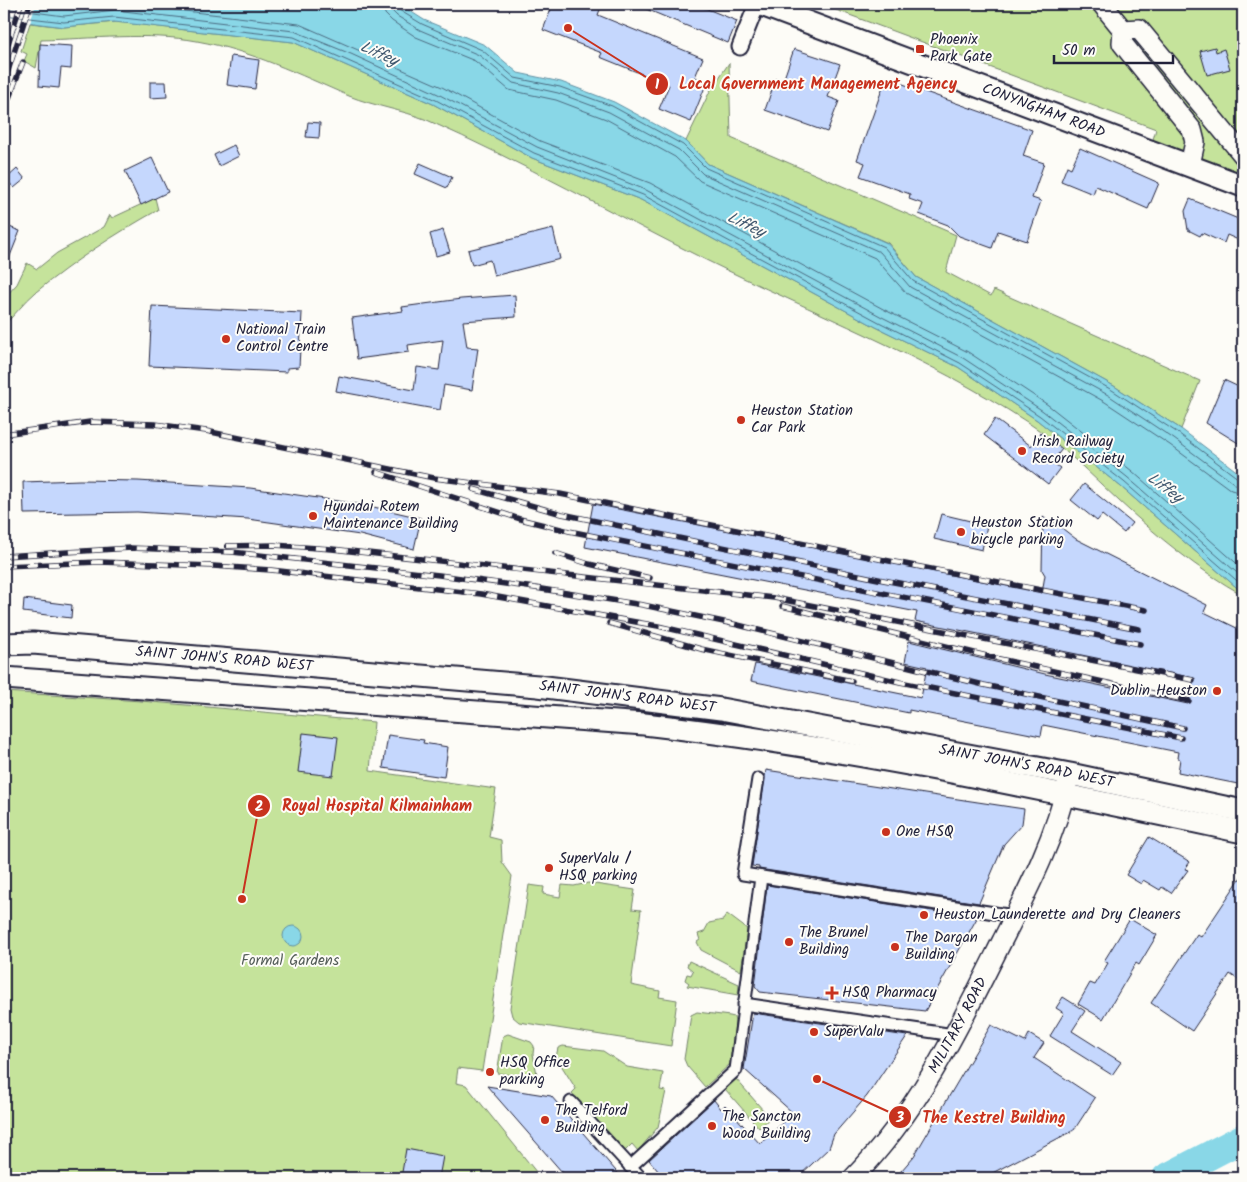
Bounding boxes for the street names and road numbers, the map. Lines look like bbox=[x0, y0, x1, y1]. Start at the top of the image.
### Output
street label: CONYNGHAM ROAD bbox=[978, 77, 1109, 145]
street label: SAINT JOHN'S ROAD WEST bbox=[135, 640, 316, 679]
street label: SAINT JOHN'S ROAD WEST bbox=[538, 674, 719, 720]
street label: SAINT JOHN'S ROAD WEST bbox=[937, 738, 1118, 795]
street label: MILITARY ROAD bbox=[922, 973, 994, 1078]

